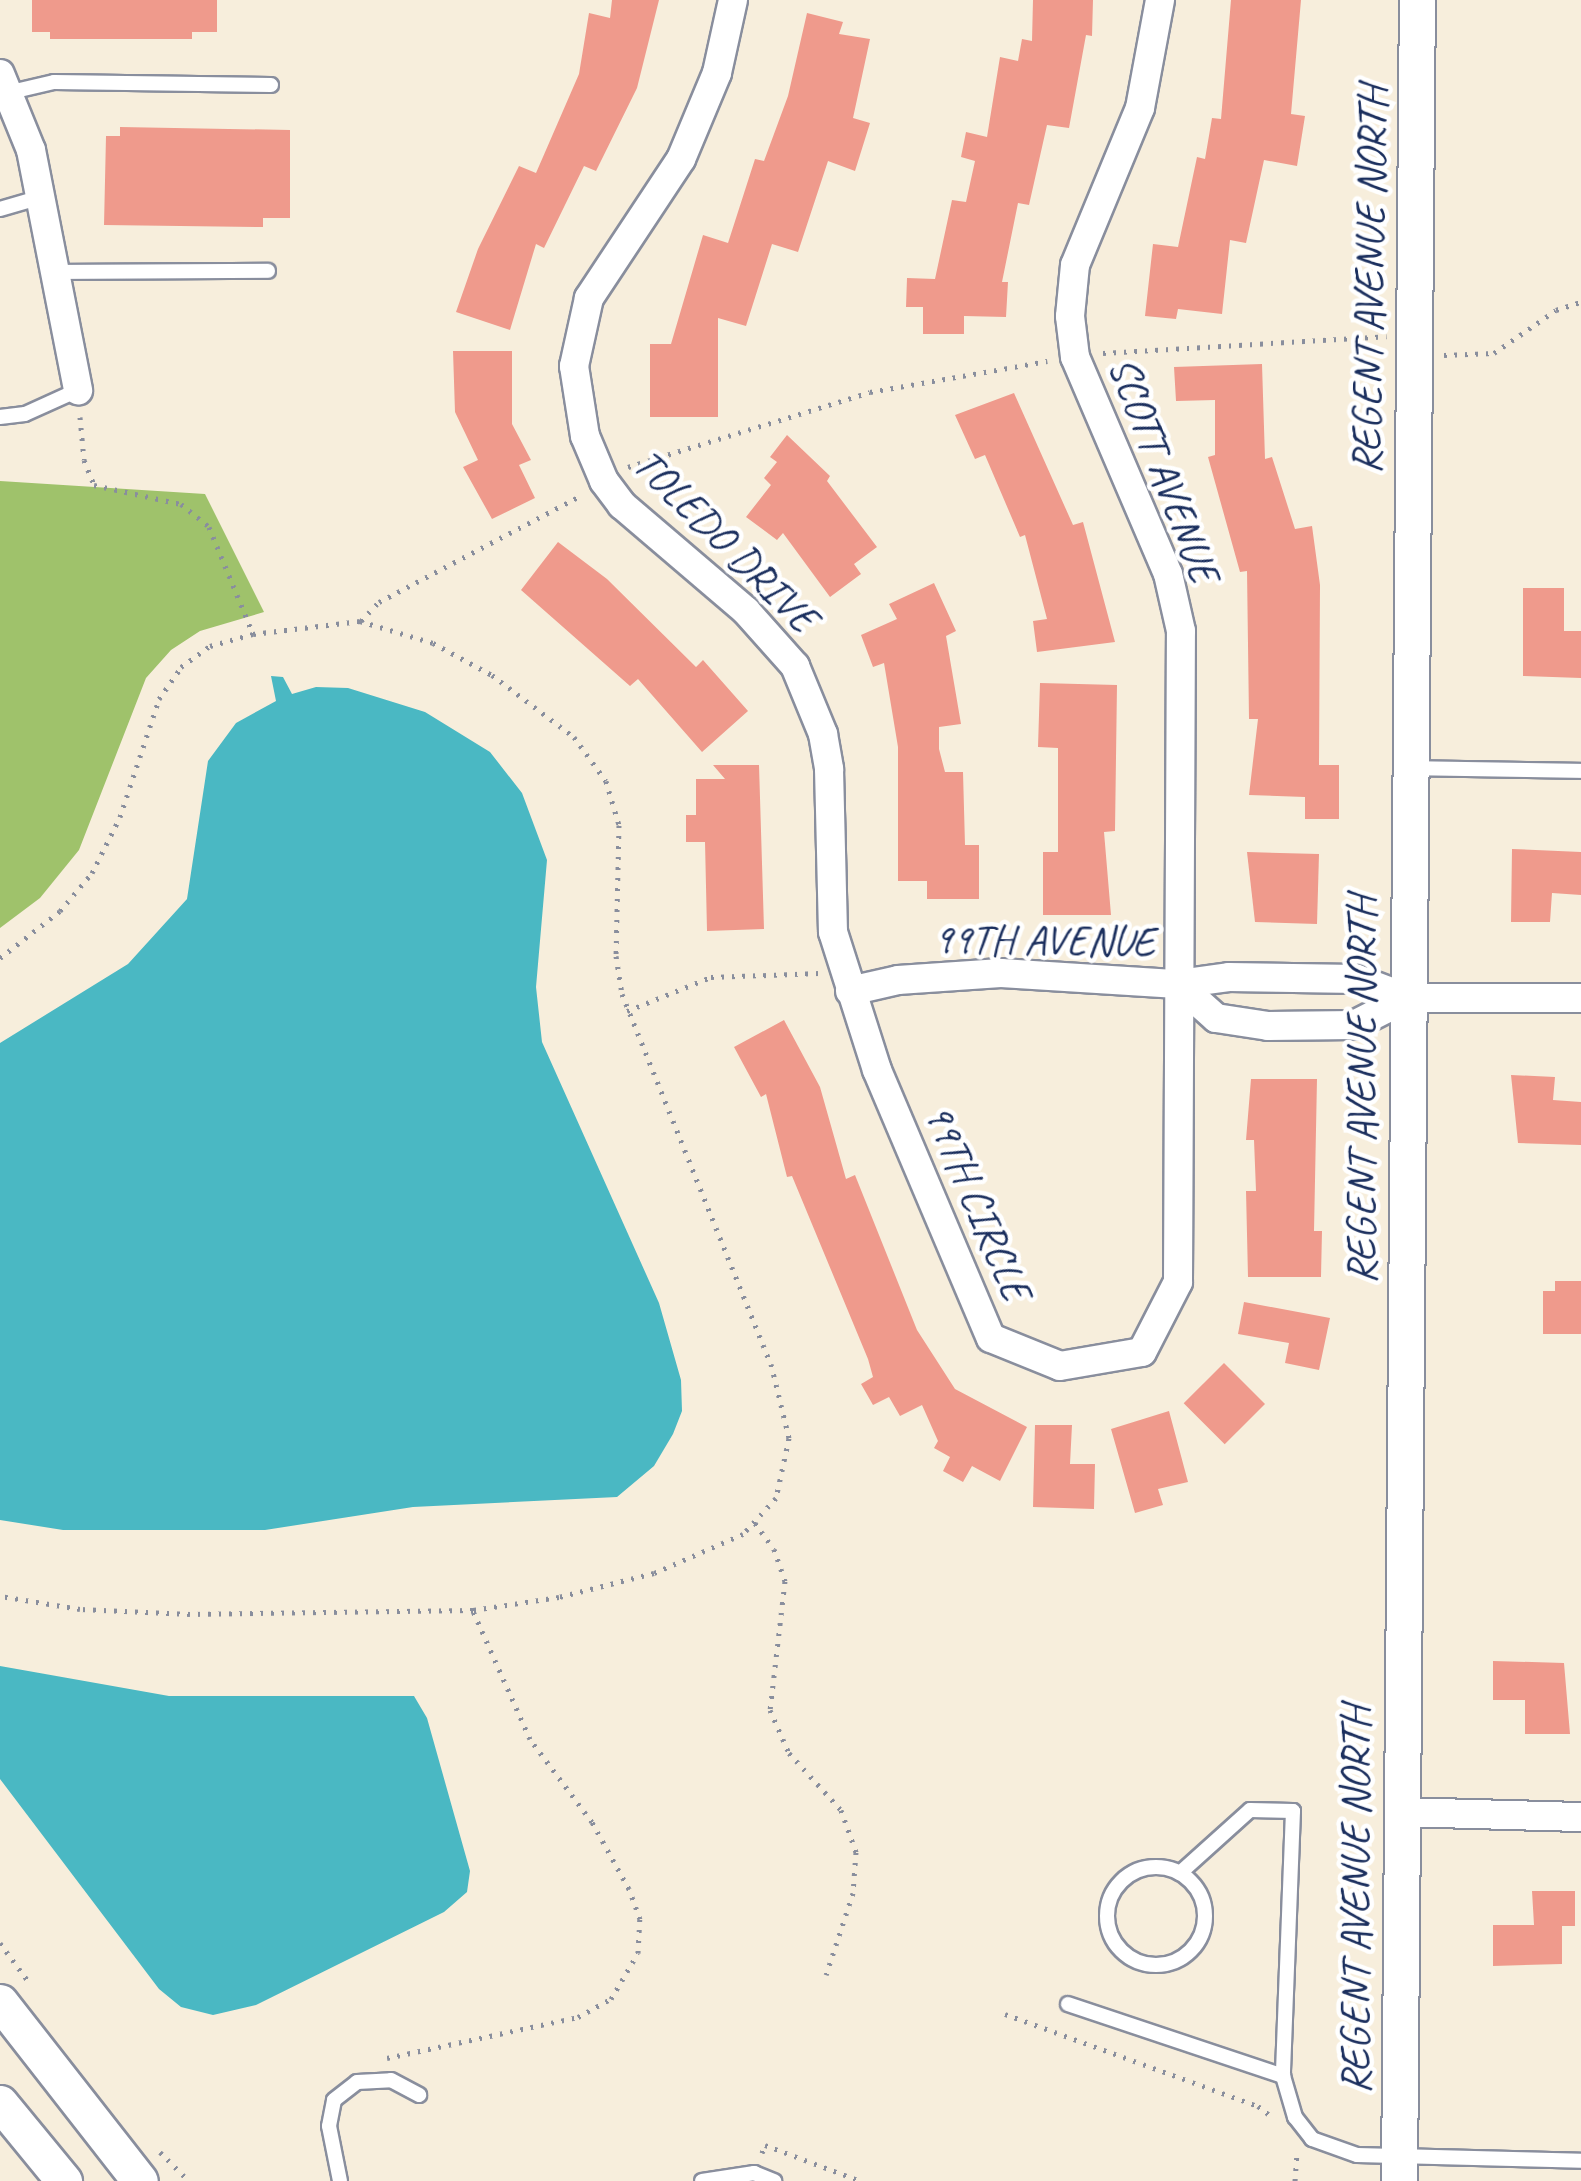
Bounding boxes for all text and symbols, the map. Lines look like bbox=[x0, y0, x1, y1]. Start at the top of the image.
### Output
street label: REGENT AVENUE NORTH bbox=[1341, 85, 1399, 475]
street label: SCOTT AVENUE bbox=[1097, 350, 1229, 590]
street label: TOLEDO DRIVE bbox=[623, 439, 827, 643]
street label: REGENT AVENUE NORTH bbox=[1337, 896, 1387, 1284]
street label: 99TH AVENUE bbox=[934, 914, 1154, 968]
street label: 99TH CIRCLE bbox=[913, 1096, 1041, 1308]
street label: REGENT AVENUE NORTH bbox=[1331, 1706, 1381, 2094]

